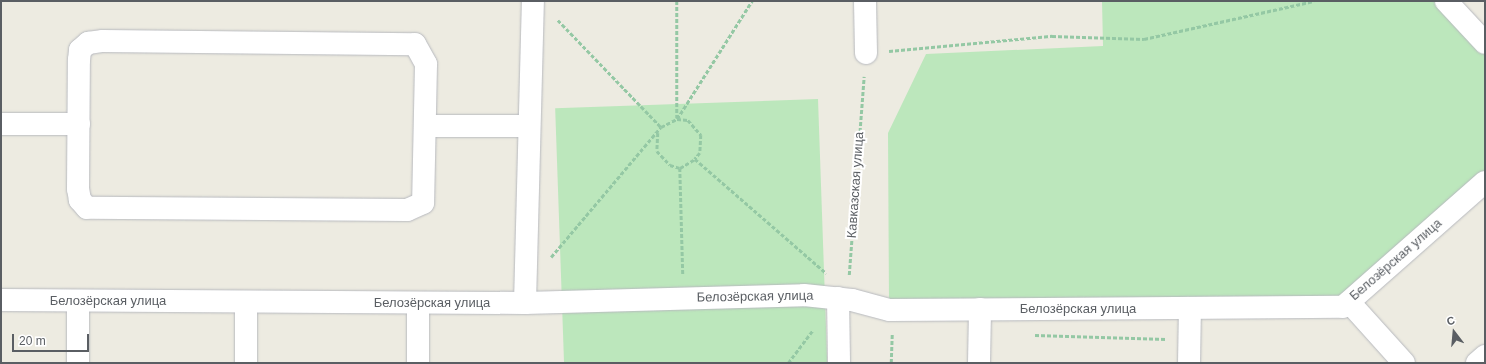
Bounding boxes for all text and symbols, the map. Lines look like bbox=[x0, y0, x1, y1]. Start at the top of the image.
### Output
street label: Кавказская улица bbox=[844, 131, 868, 239]
street label: Белозёрская улица bbox=[1347, 216, 1445, 304]
street label: Белозёрская улица bbox=[697, 288, 813, 306]
street label: Белозёрская улица bbox=[50, 293, 166, 309]
street label: Белозёрская улица bbox=[374, 295, 490, 311]
street label: Белозёрская улица bbox=[1020, 301, 1136, 317]
north arrow bbox=[1434, 312, 1474, 352]
text: С bbox=[1445, 314, 1456, 327]
scale bar bbox=[14, 326, 91, 352]
text: 20 m bbox=[19, 334, 46, 348]

